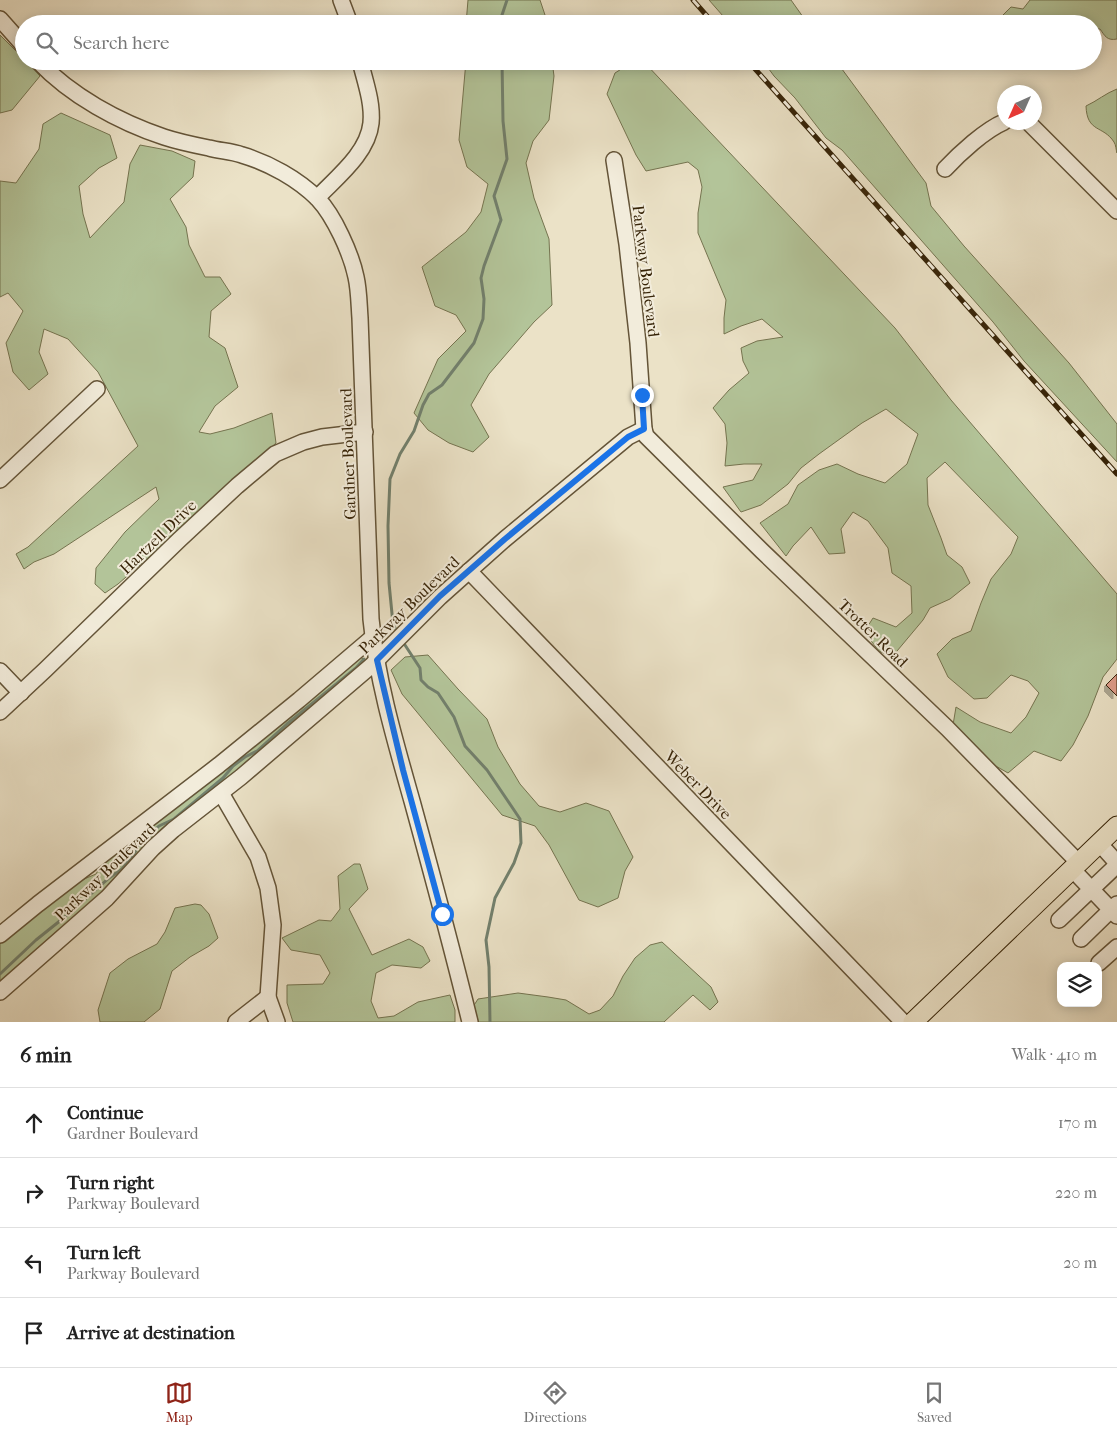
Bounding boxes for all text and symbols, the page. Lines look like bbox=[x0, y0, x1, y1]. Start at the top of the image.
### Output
search box bbox=[15, 15, 1102, 70]
icon: search bbox=[33, 29, 61, 57]
text: Search here bbox=[73, 32, 169, 54]
north arrow bbox=[997, 85, 1042, 130]
street label: Parkway Boulevard bbox=[628, 204, 664, 338]
route end bbox=[631, 384, 654, 407]
street label: Gardner Boulevard bbox=[336, 388, 360, 520]
street label: Hartzell Drive bbox=[116, 496, 200, 578]
street label: Parkway Boulevard bbox=[355, 552, 464, 658]
street label: Trotter Road bbox=[834, 595, 912, 671]
street label: Weber Drive bbox=[660, 746, 736, 823]
street label: Parkway Boulevard bbox=[51, 819, 160, 925]
route start bbox=[431, 903, 454, 926]
map controls bbox=[1057, 962, 1102, 1007]
button: layers bbox=[1057, 962, 1102, 1007]
text: 6 min bbox=[20, 1043, 72, 1067]
text: Walk · 410 m bbox=[1012, 1045, 1097, 1064]
text: Continue bbox=[67, 1102, 143, 1124]
icon: ahead bbox=[20, 1109, 48, 1137]
text: 170 m bbox=[1058, 1113, 1097, 1132]
text: Gardner Boulevard bbox=[67, 1124, 198, 1143]
text: Turn right bbox=[67, 1172, 154, 1194]
icon: right bbox=[20, 1179, 48, 1207]
text: 220 m bbox=[1055, 1183, 1097, 1202]
text: Parkway Boulevard bbox=[67, 1194, 200, 1213]
text: Turn left bbox=[67, 1242, 141, 1264]
icon: left bbox=[20, 1249, 48, 1277]
text: 20 m bbox=[1063, 1253, 1097, 1272]
text: Parkway Boulevard bbox=[67, 1264, 200, 1283]
icon: arrive bbox=[20, 1319, 48, 1347]
text: Arrive at destination bbox=[67, 1322, 235, 1344]
tab: Map bbox=[165, 1379, 193, 1426]
tab: Directions bbox=[524, 1379, 587, 1426]
tab: Saved bbox=[917, 1379, 952, 1426]

